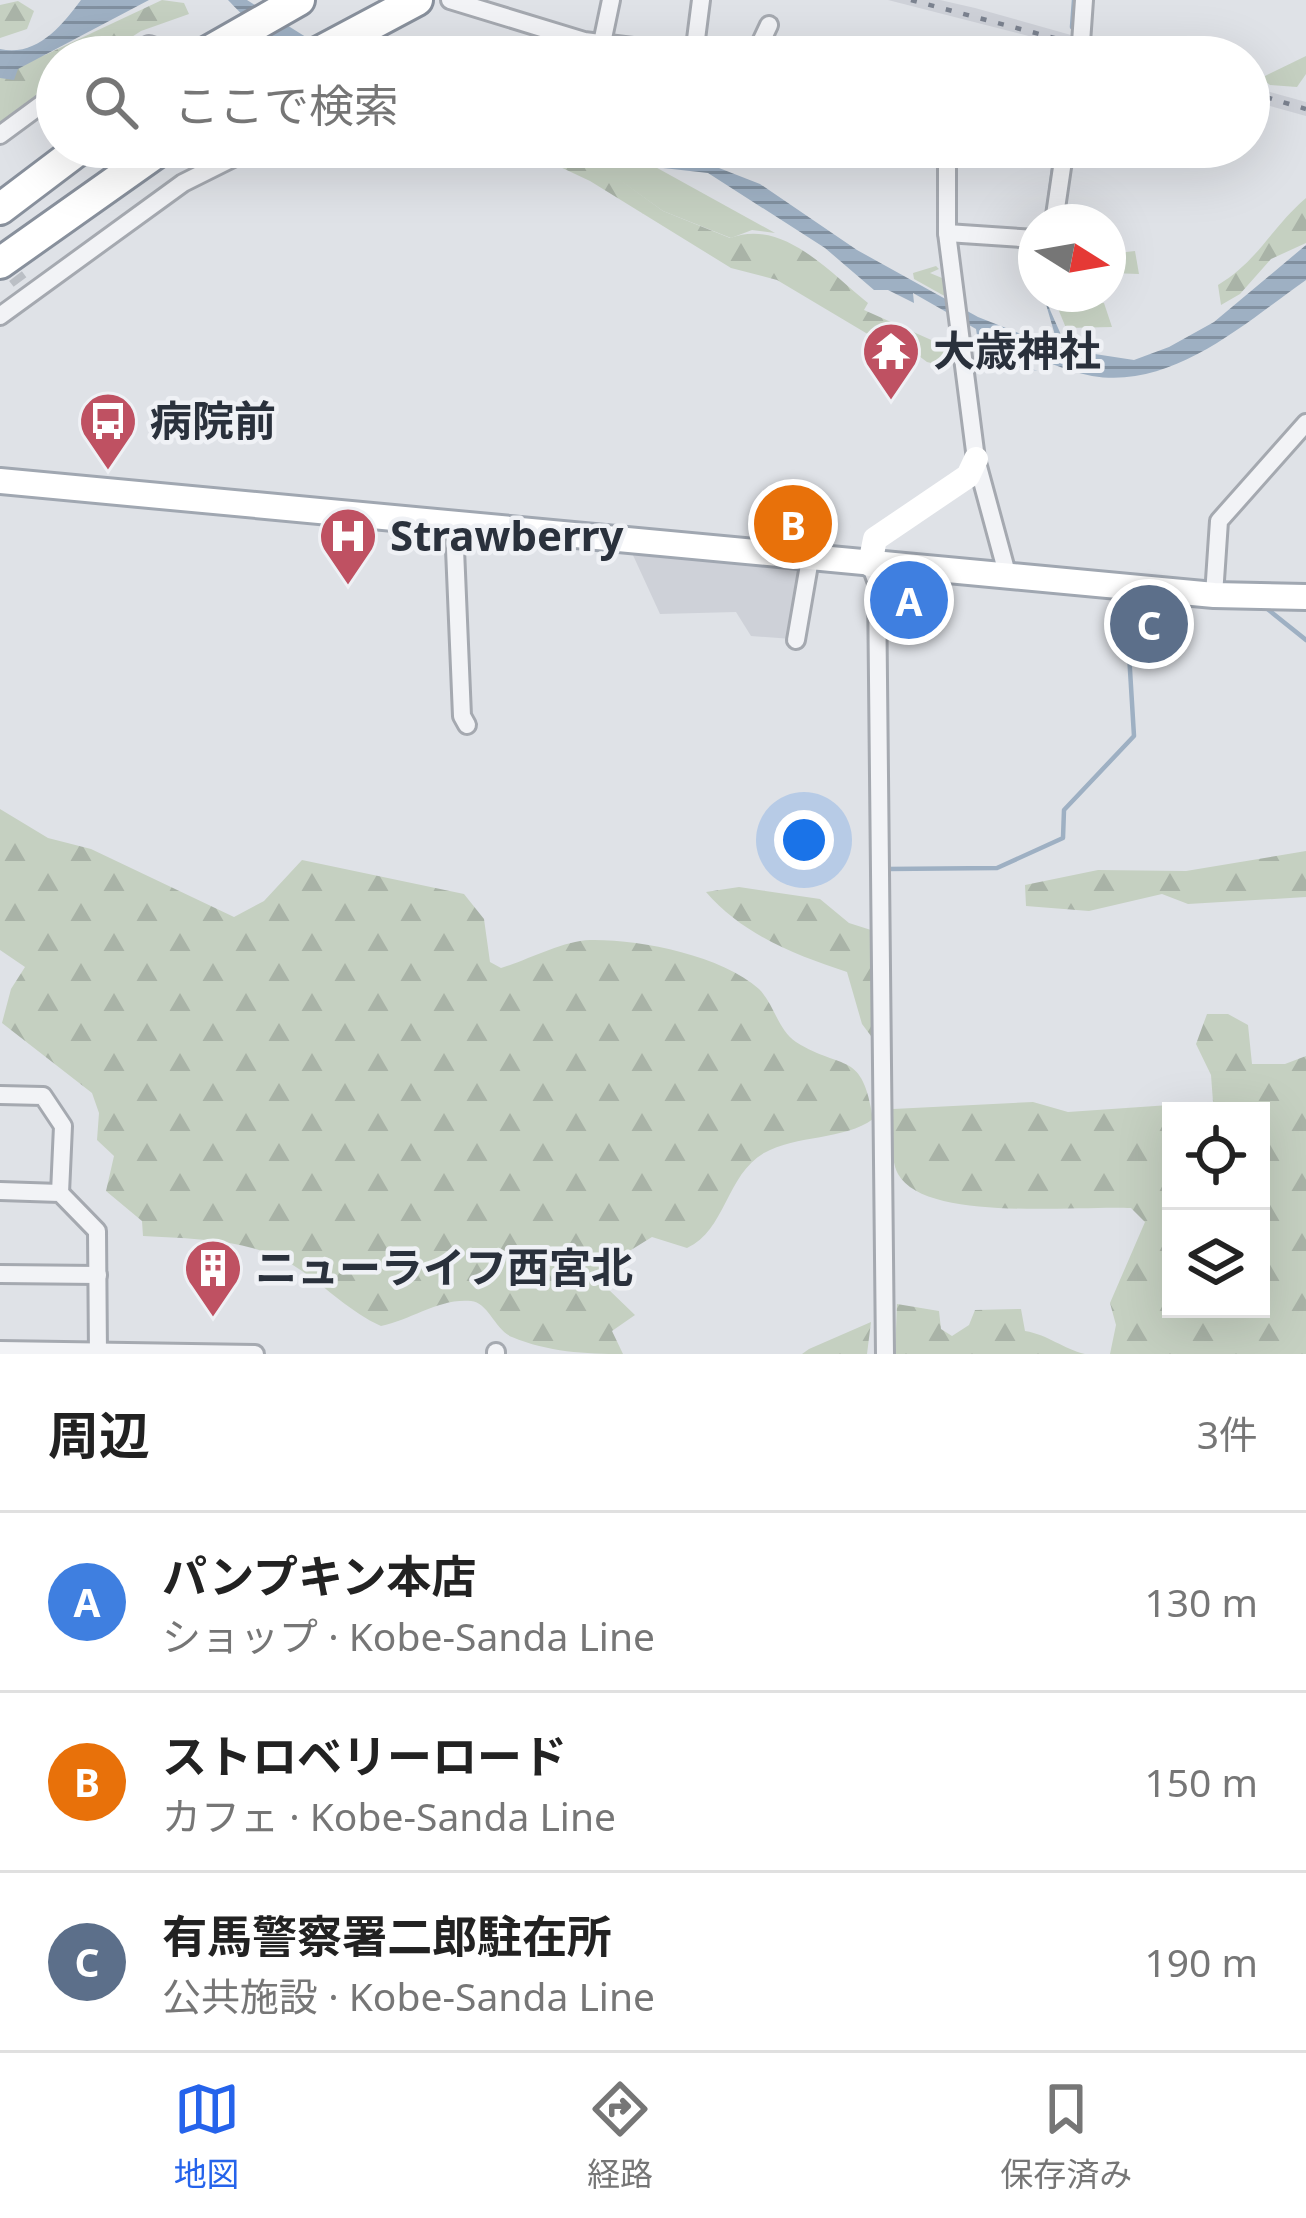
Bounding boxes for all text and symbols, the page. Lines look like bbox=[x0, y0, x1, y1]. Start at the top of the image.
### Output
search box bbox=[36, 36, 1270, 168]
icon: search bbox=[78, 69, 144, 135]
text: ここで検索 bbox=[174, 74, 399, 135]
north arrow bbox=[1018, 204, 1126, 312]
temple icon: 大歳神社 bbox=[860, 320, 922, 402]
place label: 大歳神社 bbox=[933, 321, 1101, 378]
bus stop icon: 病院前 bbox=[77, 390, 139, 472]
place label: 病院前 bbox=[150, 391, 276, 448]
pin: B bbox=[754, 479, 832, 569]
hospital icon: Strawberry bbox=[317, 505, 379, 587]
place label: Strawberry bbox=[390, 506, 624, 563]
pin: A bbox=[870, 555, 948, 645]
pin: C bbox=[1110, 579, 1188, 669]
your location bbox=[774, 810, 834, 870]
map controls bbox=[1162, 1102, 1270, 1318]
button: locate bbox=[1162, 1102, 1270, 1210]
button: layers bbox=[1162, 1210, 1270, 1318]
building icon: ニューライフ西宮北 bbox=[182, 1237, 244, 1319]
place label: ニューライフ西宮北 bbox=[255, 1238, 633, 1295]
text: 周辺 bbox=[48, 1399, 150, 1469]
text: 3件 bbox=[1197, 1407, 1258, 1460]
text: パンプキン本店 bbox=[162, 1545, 477, 1606]
text: A bbox=[74, 1575, 101, 1628]
text: 130 m bbox=[1144, 1575, 1258, 1628]
text: ショップ · Kobe-Sanda Line bbox=[162, 1609, 655, 1662]
text: ストロベリーロード bbox=[162, 1725, 567, 1786]
text: B bbox=[74, 1755, 100, 1808]
text: 150 m bbox=[1144, 1755, 1258, 1808]
text: カフェ · Kobe-Sanda Line bbox=[162, 1789, 616, 1842]
text: 有馬警察署二郎駐在所 bbox=[162, 1905, 612, 1966]
text: C bbox=[74, 1935, 100, 1988]
text: 190 m bbox=[1144, 1935, 1258, 1988]
text: 公共施設 · Kobe-Sanda Line bbox=[162, 1969, 655, 2022]
tab: 地図 bbox=[174, 2076, 240, 2196]
tab: 経路 bbox=[587, 2076, 653, 2196]
tab: 保存済み bbox=[1000, 2076, 1132, 2196]

